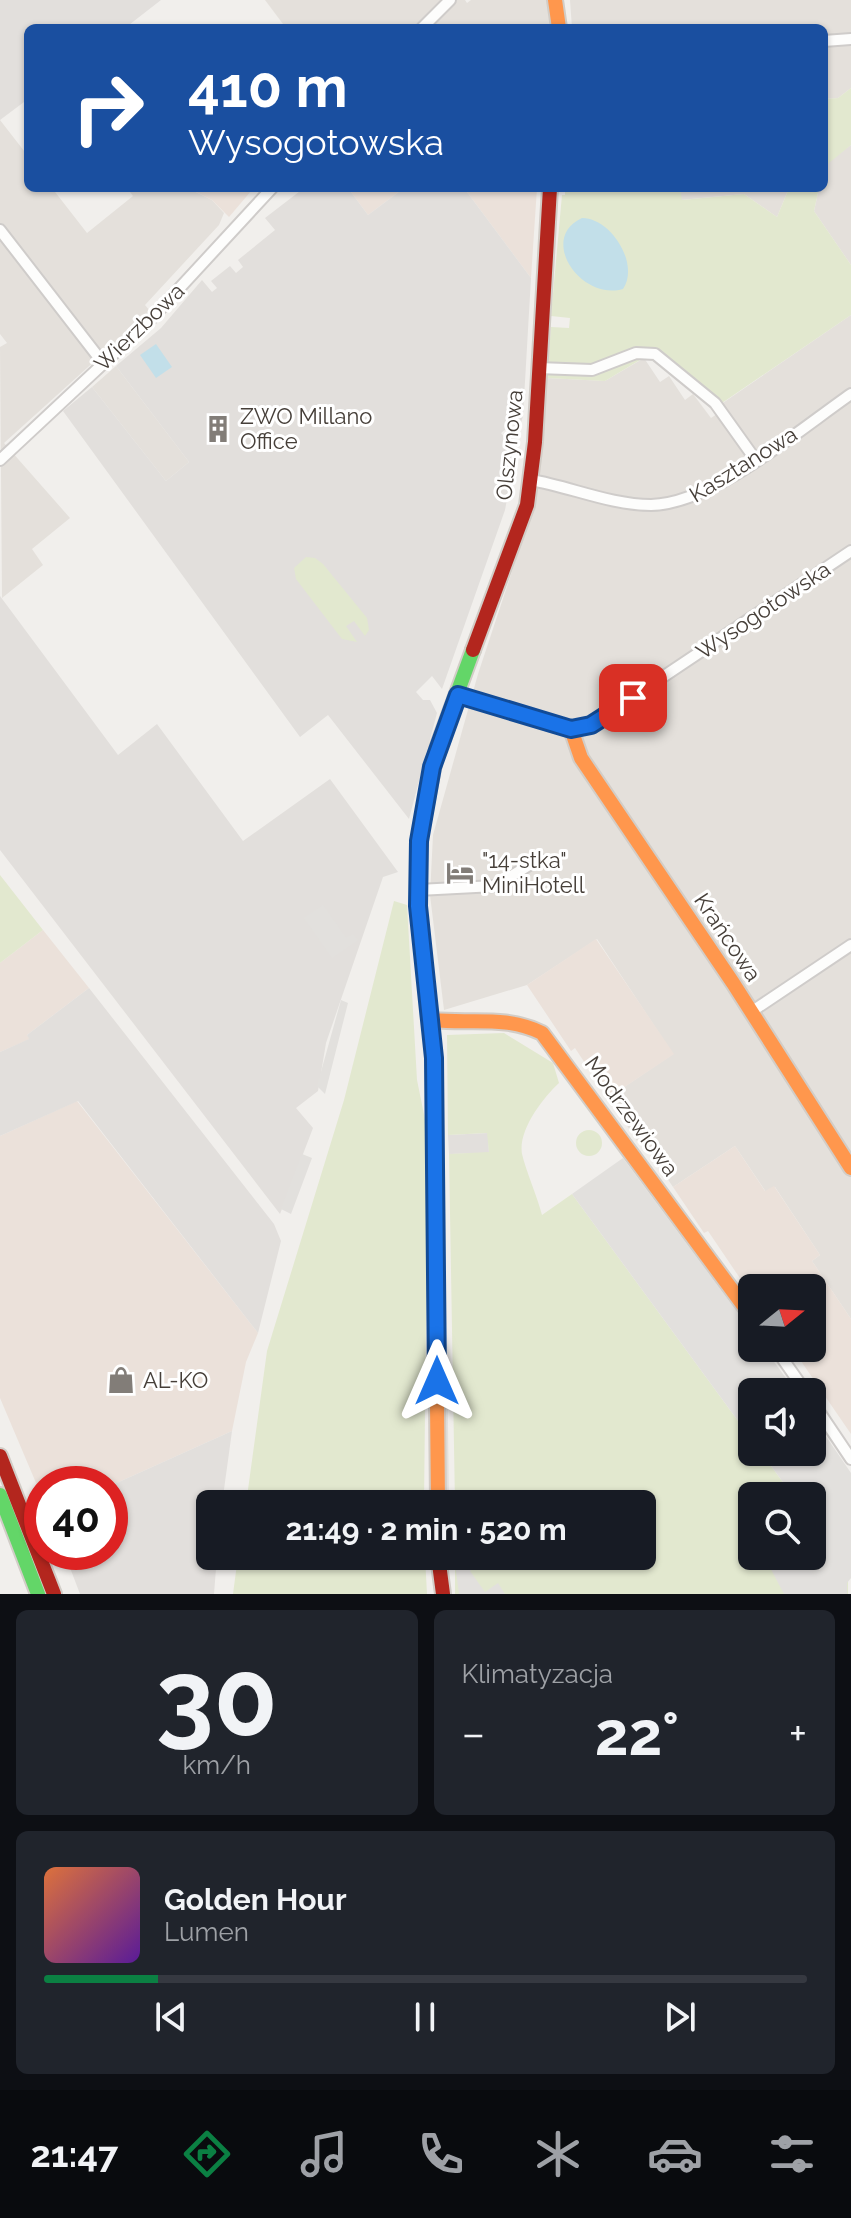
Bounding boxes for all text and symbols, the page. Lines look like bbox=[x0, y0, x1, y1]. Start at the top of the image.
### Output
text: 410 m bbox=[188, 54, 348, 120]
icon: right bbox=[56, 56, 160, 160]
text: Wysogotowska bbox=[188, 121, 444, 163]
street label: Wierzbowa bbox=[89, 278, 189, 376]
street label: Olszynowa bbox=[490, 388, 528, 502]
place label: ZWO Millano Office bbox=[240, 403, 372, 454]
building icon: ZWO Millano Office bbox=[203, 414, 233, 444]
street label: Kasztanowa bbox=[684, 421, 802, 507]
street label: Wysogotowska bbox=[691, 556, 835, 664]
pin bbox=[599, 664, 667, 732]
icon: arrive bbox=[611, 676, 655, 720]
place label: "14-stka" MiniHotell bbox=[482, 847, 585, 898]
hotel icon: "14-stka" MiniHotell bbox=[445, 858, 475, 888]
street label: Krańcowa bbox=[689, 888, 767, 986]
street label: Modrzewiowa bbox=[580, 1051, 684, 1181]
north arrow bbox=[738, 1274, 826, 1362]
map controls bbox=[738, 1274, 826, 1570]
position arrow bbox=[395, 1339, 479, 1423]
shop icon: AL-KO bbox=[106, 1365, 136, 1395]
place label: AL-KO bbox=[143, 1367, 208, 1393]
button: sound bbox=[738, 1378, 826, 1466]
speed limit sign: 40 bbox=[24, 1466, 128, 1570]
button: search bbox=[738, 1482, 826, 1570]
text: 21:49 · 2 min · 520 m bbox=[285, 1512, 567, 1547]
text: 30 bbox=[156, 1637, 278, 1759]
text: Klimatyzacja bbox=[462, 1659, 613, 1689]
text: 22° bbox=[595, 1699, 679, 1769]
text: − bbox=[462, 1708, 485, 1759]
text: + bbox=[789, 1708, 807, 1759]
text: km/h bbox=[182, 1750, 251, 1780]
text: Golden Hour bbox=[164, 1882, 347, 1917]
text: Lumen bbox=[164, 1917, 249, 1947]
icon: previous bbox=[149, 1995, 193, 2039]
icon: pause bbox=[403, 1995, 447, 2039]
icon: next bbox=[658, 1995, 702, 2039]
icon: directions bbox=[179, 2126, 235, 2182]
icon: music bbox=[296, 2126, 352, 2182]
icon: phone bbox=[413, 2126, 469, 2182]
icon: climate bbox=[530, 2126, 586, 2182]
icon: car bbox=[647, 2126, 703, 2182]
icon: filters bbox=[764, 2126, 820, 2182]
text: 21:47 bbox=[31, 2133, 118, 2175]

